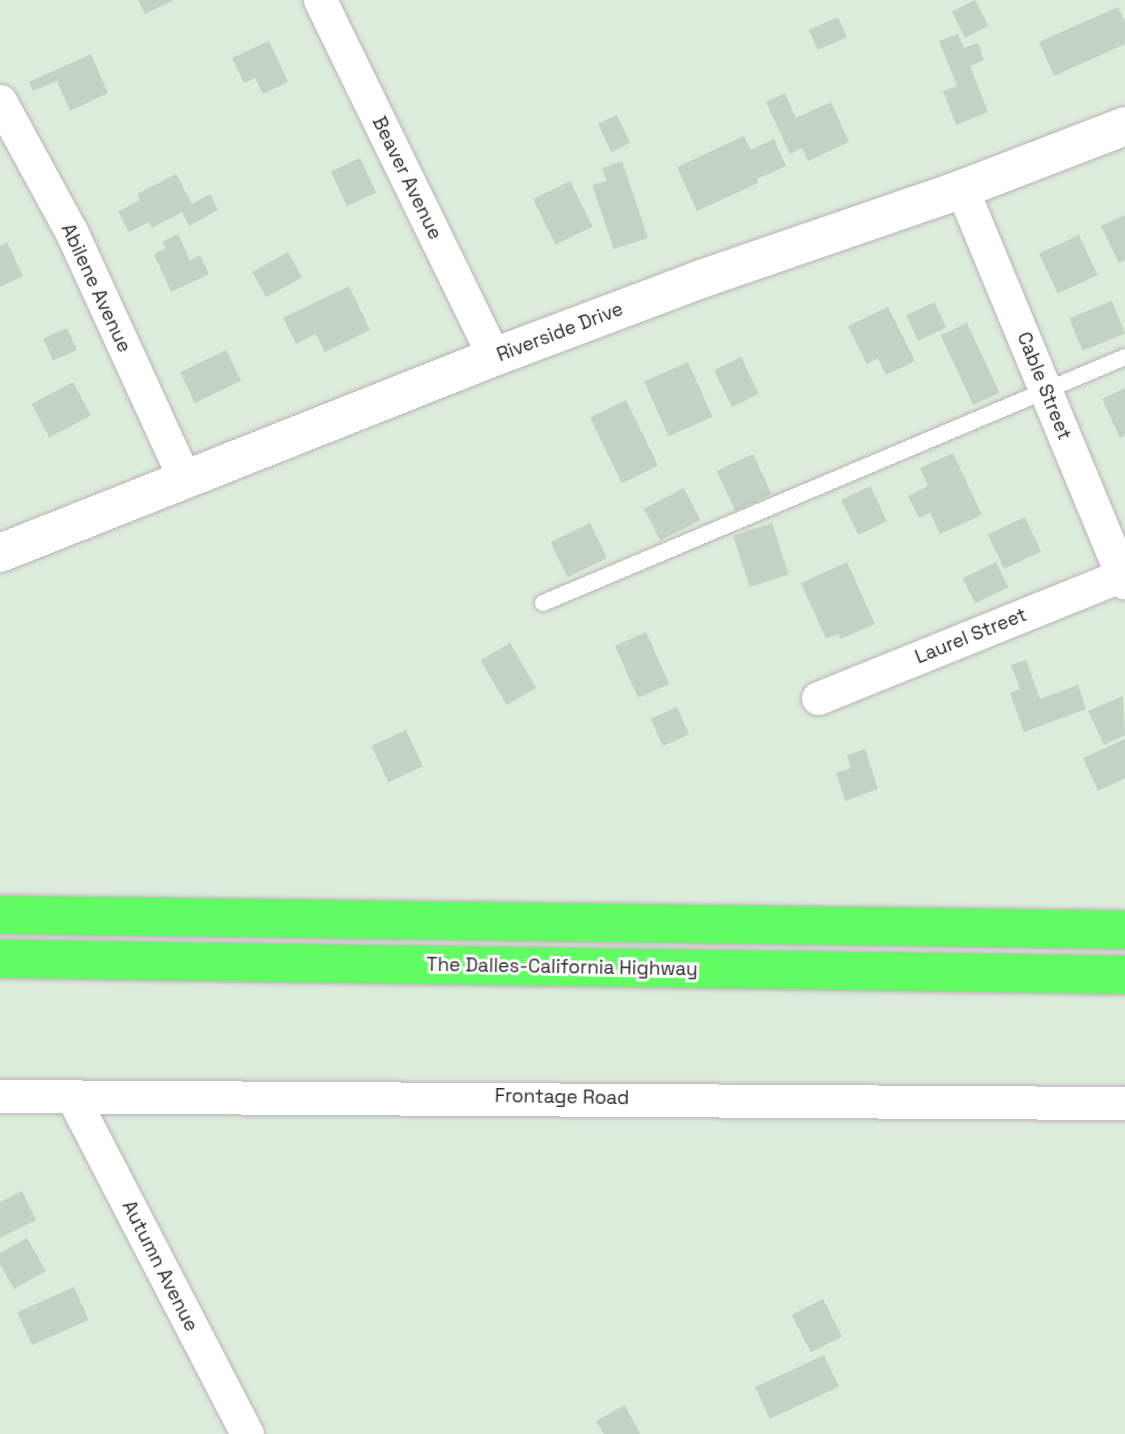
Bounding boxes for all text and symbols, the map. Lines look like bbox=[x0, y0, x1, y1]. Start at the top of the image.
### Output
street label: Beaver Avenue bbox=[367, 113, 447, 243]
street label: Abilene Avenue bbox=[56, 220, 136, 356]
street label: Riverside Drive bbox=[494, 297, 626, 367]
street label: Cable Street bbox=[1012, 329, 1076, 443]
street label: Laurel Street bbox=[912, 603, 1030, 669]
street label: The Dalles-California Highway bbox=[426, 953, 698, 981]
street label: Frontage Road bbox=[495, 1084, 629, 1110]
street label: Autumn Avenue bbox=[117, 1197, 203, 1335]

